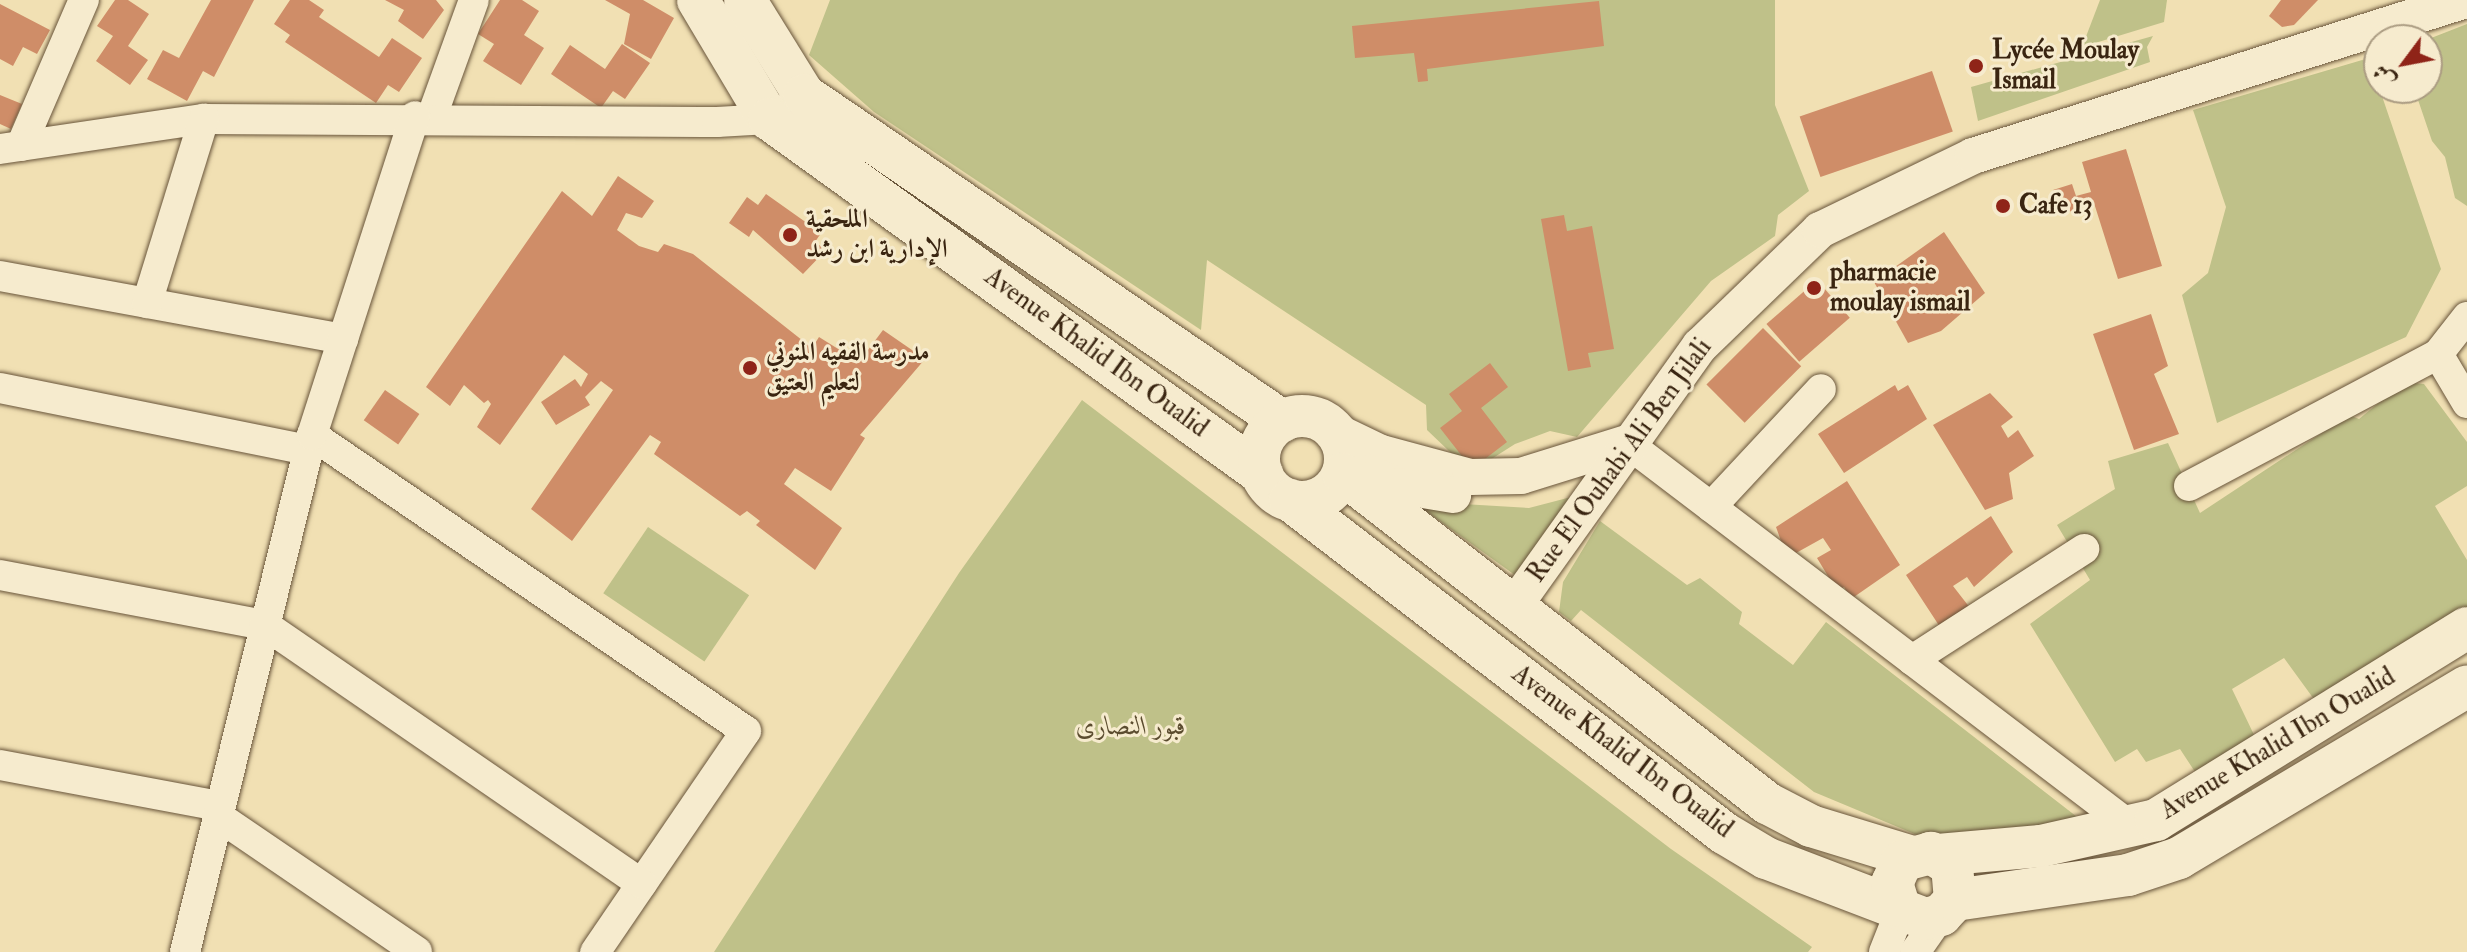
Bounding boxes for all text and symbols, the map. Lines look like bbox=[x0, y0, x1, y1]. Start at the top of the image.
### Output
north arrow bbox=[2363, 24, 2443, 104]
place label: Lycée Moulay Ismail bbox=[1992, 35, 2139, 96]
marker: Lycée Moulay Ismail bbox=[1967, 57, 1985, 75]
text: ش bbox=[2367, 59, 2402, 92]
place label: Cafe 13 bbox=[2019, 190, 2093, 222]
marker: Cafe 13 bbox=[1994, 197, 2012, 215]
place label: الملحقية الإدارية ابن رشد bbox=[806, 204, 948, 266]
marker: الملحقية الإدارية ابن رشد bbox=[781, 226, 799, 244]
place label: pharmacie moulay ismail bbox=[1830, 257, 1970, 318]
street label: Avenue Khalid Ibn Oualid bbox=[978, 261, 1214, 445]
marker: pharmacie moulay ismail bbox=[1805, 279, 1823, 297]
street label: Rue El Ouhabi Ali Ben Jilali bbox=[1521, 333, 1719, 589]
place label: مدرسة الفقيه المنوني لتعليم العتيق bbox=[766, 337, 930, 398]
marker: مدرسة الفقيه المنوني لتعليم العتيق bbox=[741, 359, 759, 377]
street label: Avenue Khalid Ibn Oualid bbox=[1505, 659, 1739, 845]
street label: Avenue Khalid Ibn Oualid bbox=[2155, 661, 2401, 827]
park label: قبور النصارى bbox=[1076, 711, 1186, 743]

